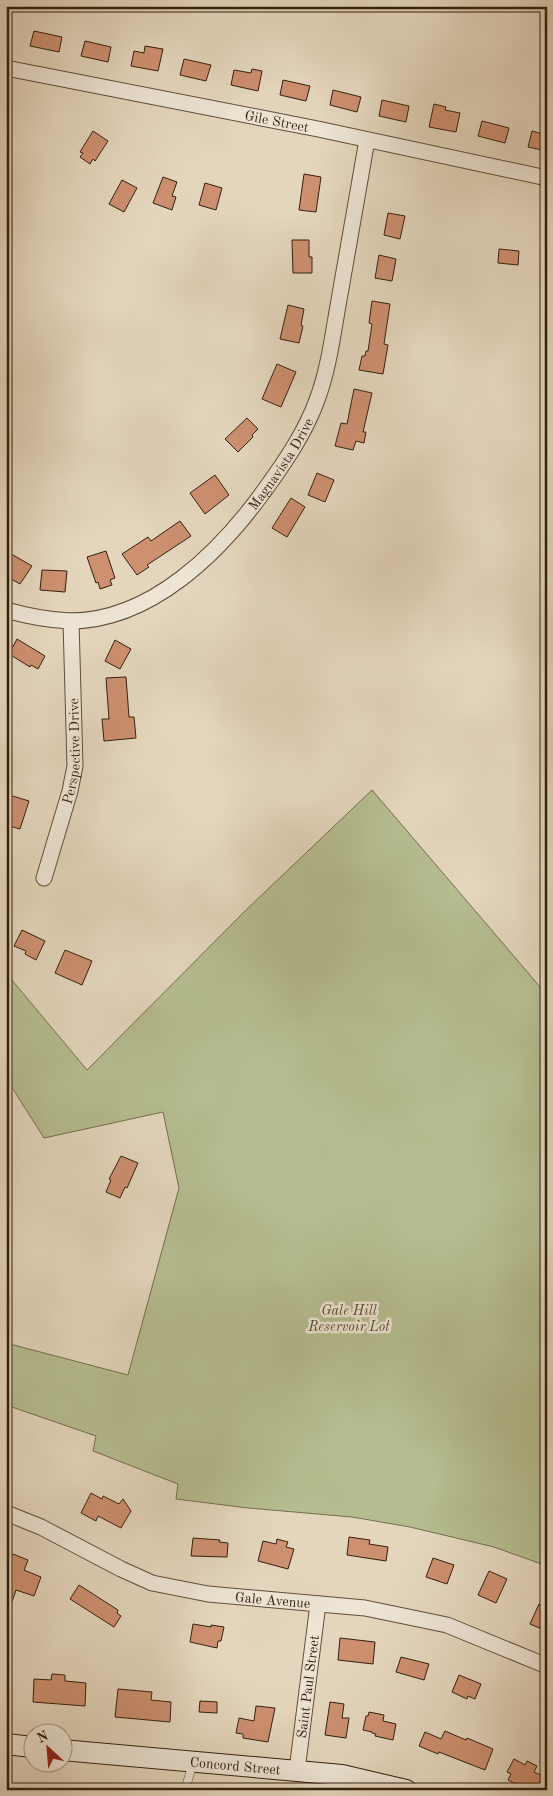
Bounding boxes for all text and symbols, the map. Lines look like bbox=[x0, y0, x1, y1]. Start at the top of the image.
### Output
street label: Gile Street bbox=[243, 109, 310, 135]
street label: Magnavista Drive bbox=[246, 416, 316, 513]
street label: Perspective Drive bbox=[61, 698, 83, 806]
park label: Gale Hill Reservoir Lot bbox=[307, 1304, 390, 1334]
street label: Gale Avenue bbox=[234, 1590, 311, 1611]
street label: Saint Paul Street bbox=[295, 1634, 322, 1739]
north arrow bbox=[22, 1724, 72, 1774]
text: N bbox=[35, 1728, 51, 1746]
street label: Concord Street bbox=[189, 1755, 281, 1778]

